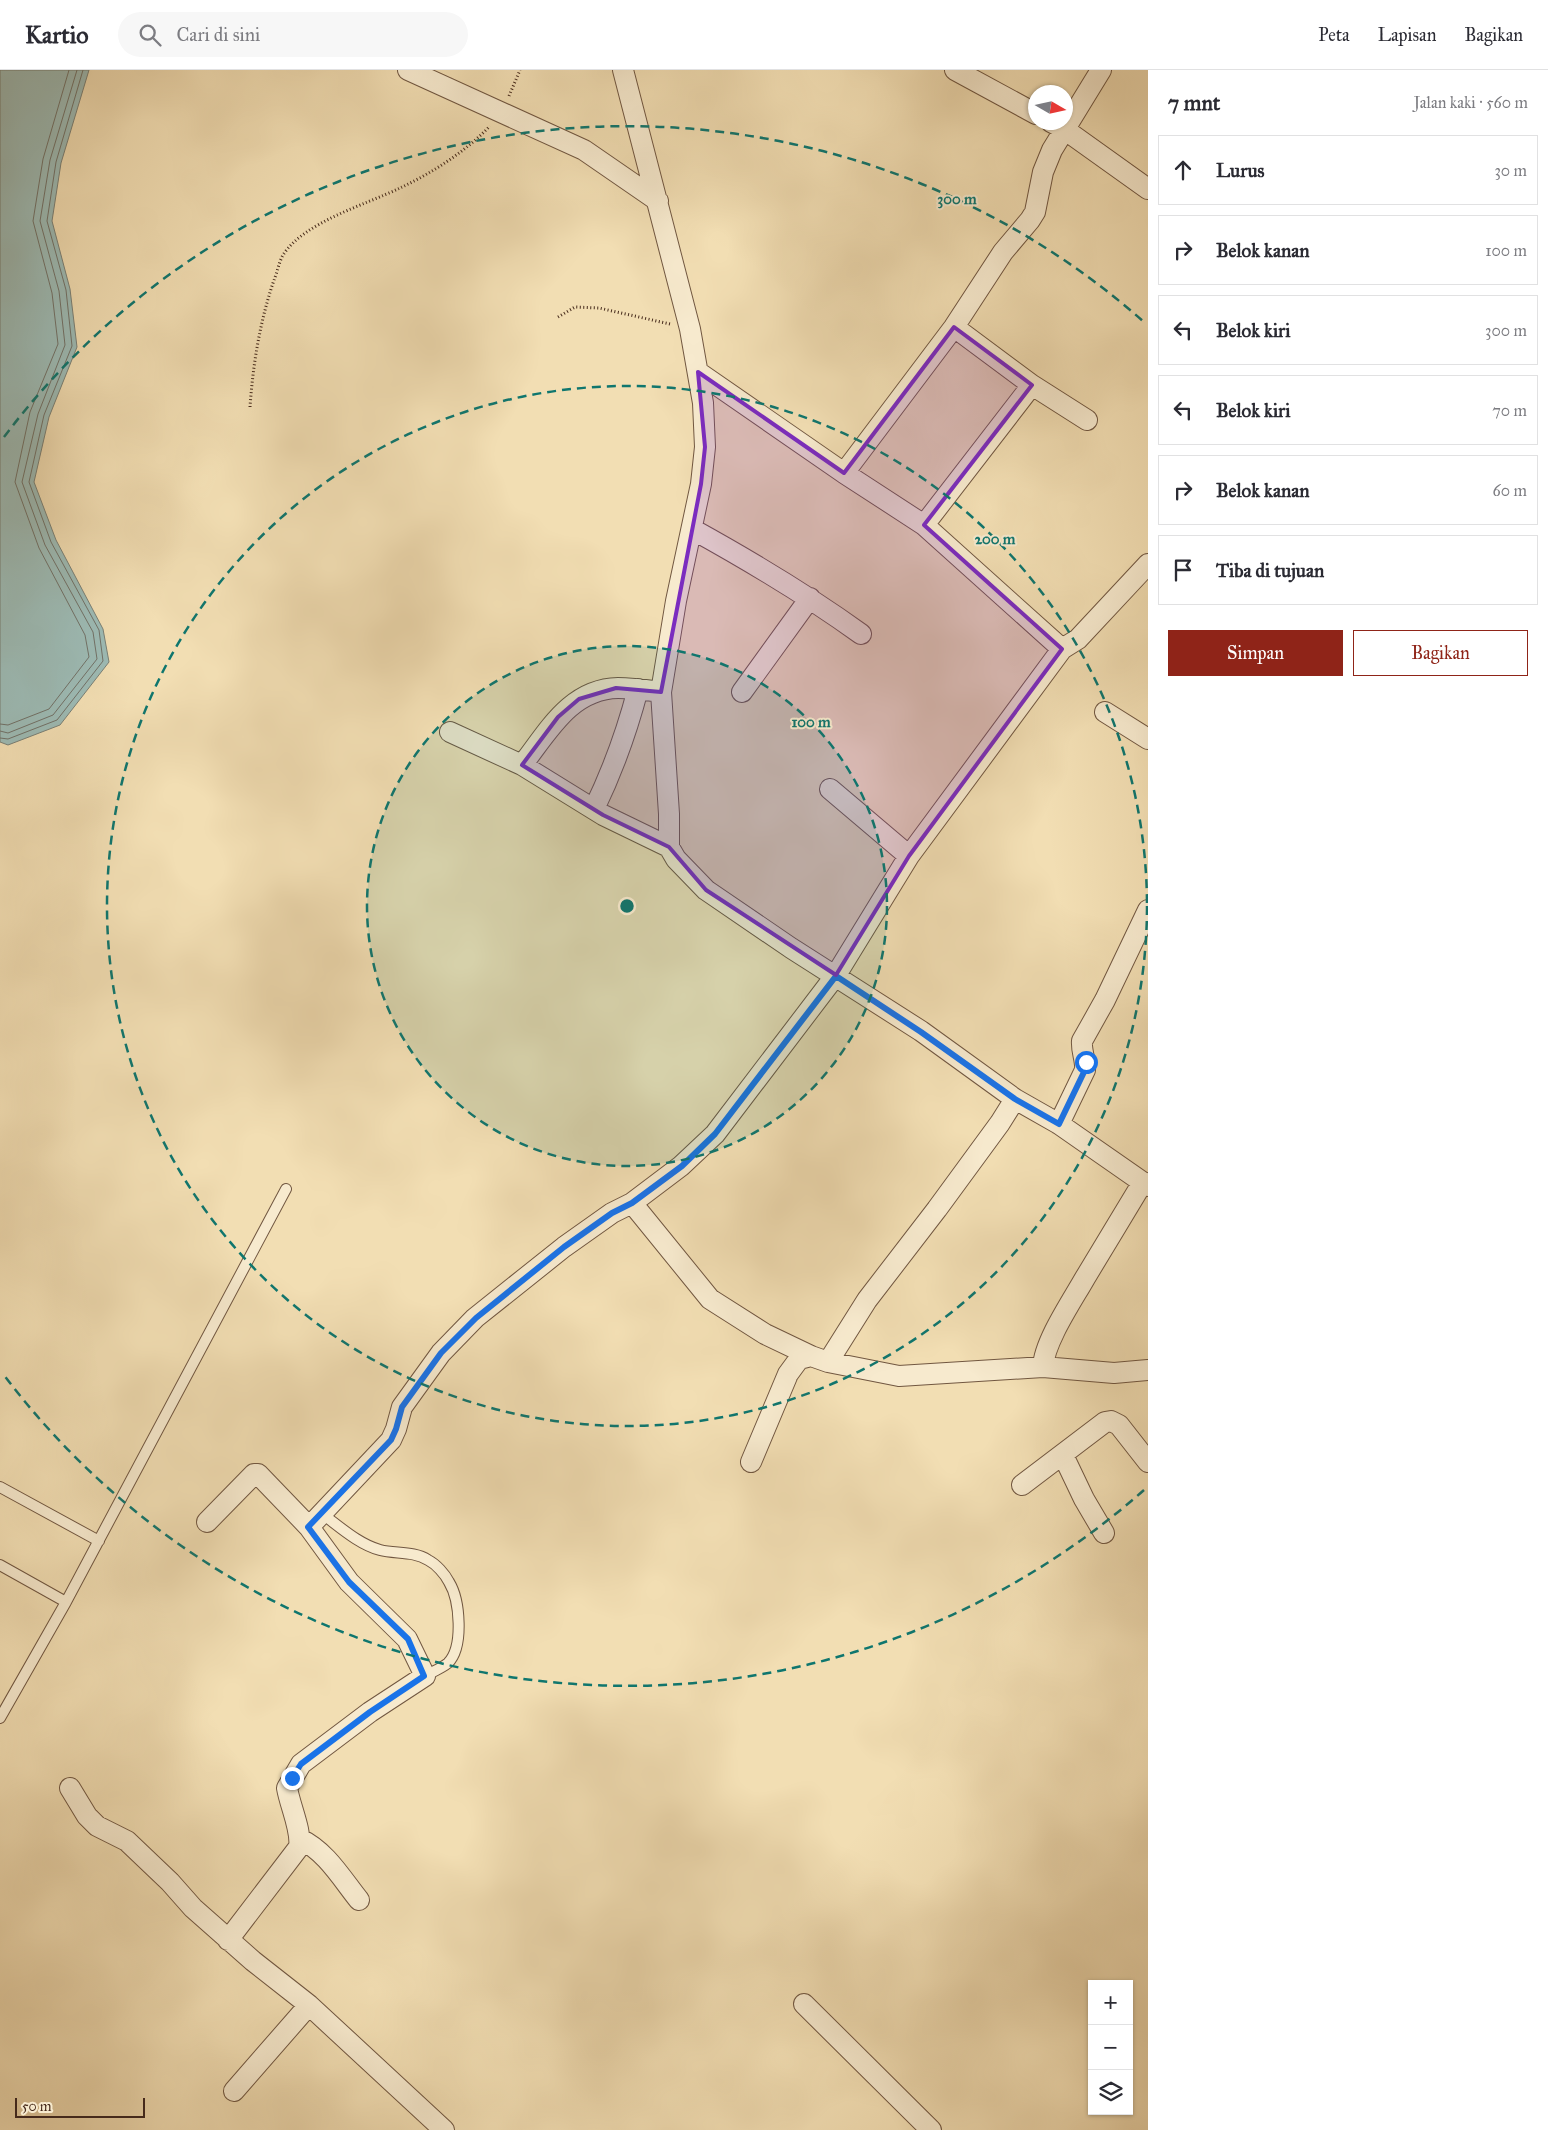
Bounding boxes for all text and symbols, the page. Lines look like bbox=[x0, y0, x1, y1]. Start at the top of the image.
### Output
search box bbox=[118, 12, 468, 57]
text: Kartio bbox=[25, 20, 88, 50]
icon: search bbox=[136, 21, 164, 49]
text: Cari di sini bbox=[176, 23, 260, 46]
text: Peta bbox=[1318, 24, 1350, 46]
text: Lapisan bbox=[1378, 24, 1436, 46]
text: Bagikan bbox=[1464, 24, 1523, 46]
north arrow bbox=[1028, 85, 1073, 130]
text: 7 mnt bbox=[1168, 90, 1220, 116]
text: Jalan kaki · 560 m bbox=[1414, 93, 1528, 112]
icon: ahead bbox=[1169, 156, 1197, 184]
text: Lurus bbox=[1216, 159, 1264, 182]
text: 30 m bbox=[1494, 161, 1527, 180]
text: 300 m bbox=[937, 190, 977, 209]
icon: right bbox=[1169, 236, 1197, 264]
text: Belok kanan bbox=[1216, 239, 1310, 262]
text: 100 m bbox=[1485, 241, 1527, 260]
icon: left bbox=[1169, 316, 1197, 344]
text: Belok kiri bbox=[1216, 319, 1290, 342]
text: 300 m bbox=[1485, 321, 1527, 340]
icon: left bbox=[1169, 396, 1197, 424]
text: Belok kiri bbox=[1216, 399, 1290, 422]
text: 70 m bbox=[1492, 401, 1527, 420]
icon: right bbox=[1169, 476, 1197, 504]
text: Belok kanan bbox=[1216, 479, 1310, 502]
text: 60 m bbox=[1493, 481, 1527, 500]
text: 200 m bbox=[975, 530, 1016, 548]
icon: arrive bbox=[1169, 556, 1197, 584]
text: Tiba di tujuan bbox=[1216, 559, 1324, 582]
button: Simpan bbox=[1168, 630, 1343, 676]
button: Bagikan bbox=[1353, 630, 1528, 676]
text: 100 m bbox=[791, 713, 831, 731]
centre of rings bbox=[618, 897, 636, 915]
route start bbox=[1075, 1051, 1098, 1074]
route end bbox=[281, 1767, 304, 1790]
map controls bbox=[1088, 1980, 1133, 2115]
button: + bbox=[1088, 1980, 1133, 2025]
button: − bbox=[1088, 2025, 1133, 2070]
button: layers bbox=[1088, 2070, 1133, 2115]
scale bar bbox=[15, 2095, 145, 2118]
text: 50 m bbox=[22, 2098, 51, 2115]

